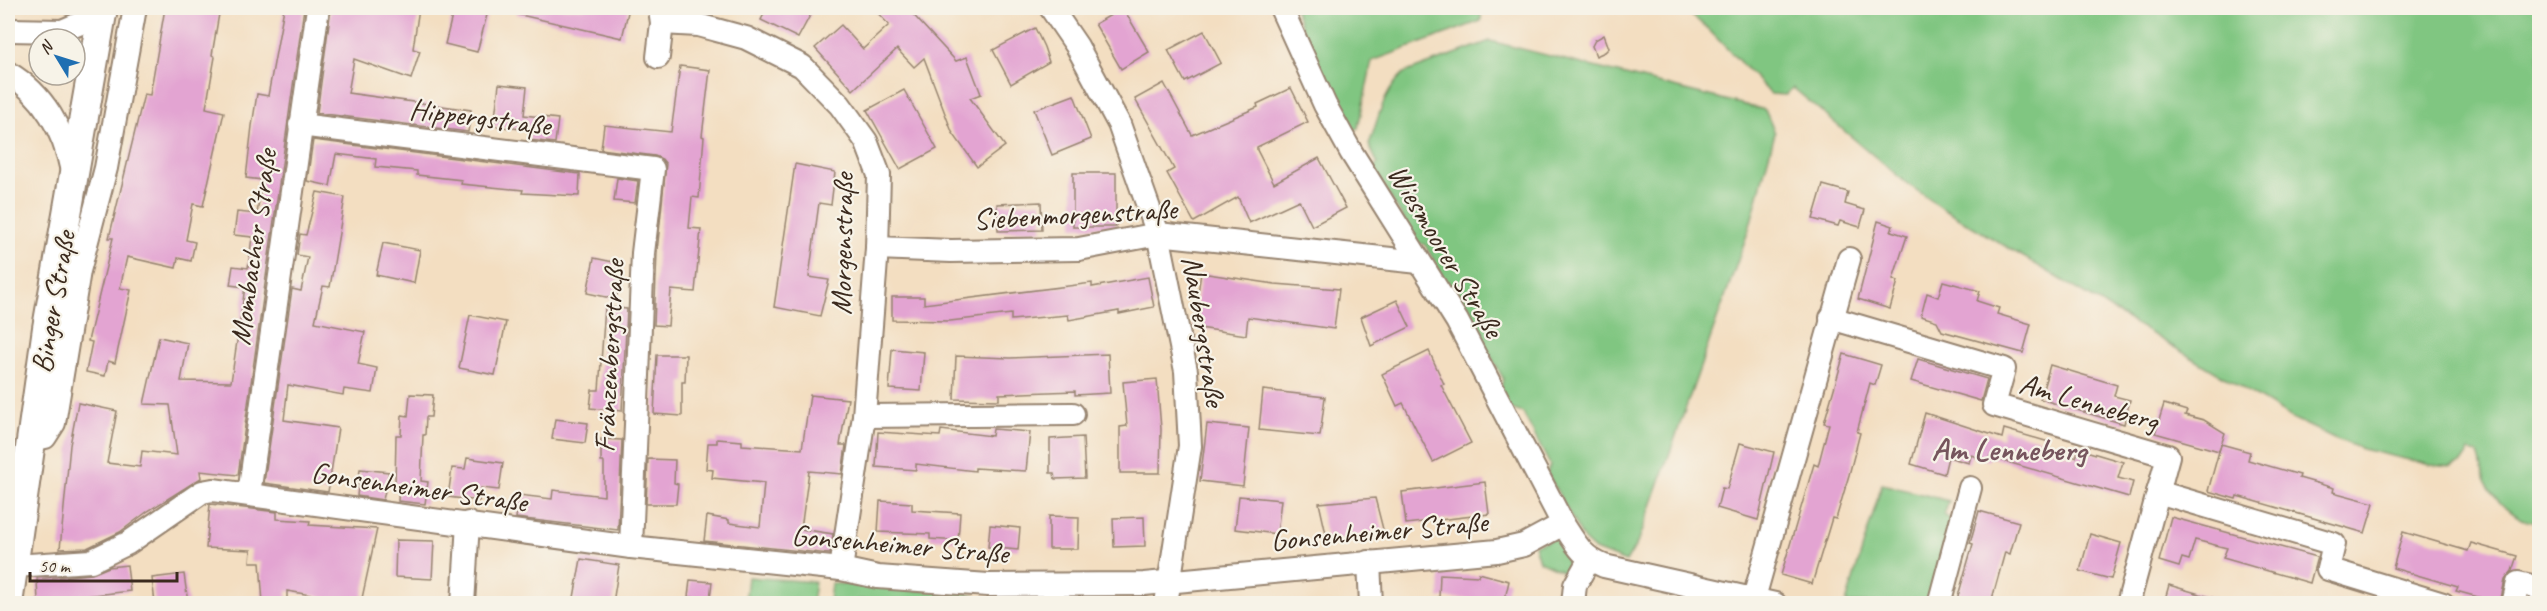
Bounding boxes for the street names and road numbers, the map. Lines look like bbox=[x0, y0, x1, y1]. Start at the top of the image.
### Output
street label: Hippergstraße bbox=[407, 90, 555, 145]
street label: Mombacher Straße bbox=[220, 145, 286, 347]
street label: Wiesmoorer Straße bbox=[1379, 157, 1514, 347]
street label: Morgenstraße bbox=[822, 171, 862, 315]
street label: Siebenmorgenstraße bbox=[972, 190, 1180, 238]
street label: Binger Straße bbox=[22, 226, 85, 376]
street label: Naubergstraße bbox=[1173, 253, 1235, 411]
street label: Fränzenbergstraße bbox=[585, 257, 633, 453]
street label: Am Lenneberg bbox=[2015, 364, 2165, 441]
street label: Gonsenheimer Straße bbox=[309, 453, 532, 521]
street label: Gonsenheimer Straße bbox=[1269, 502, 1491, 559]
street label: Gonsenheimer Straße bbox=[790, 516, 1012, 573]

